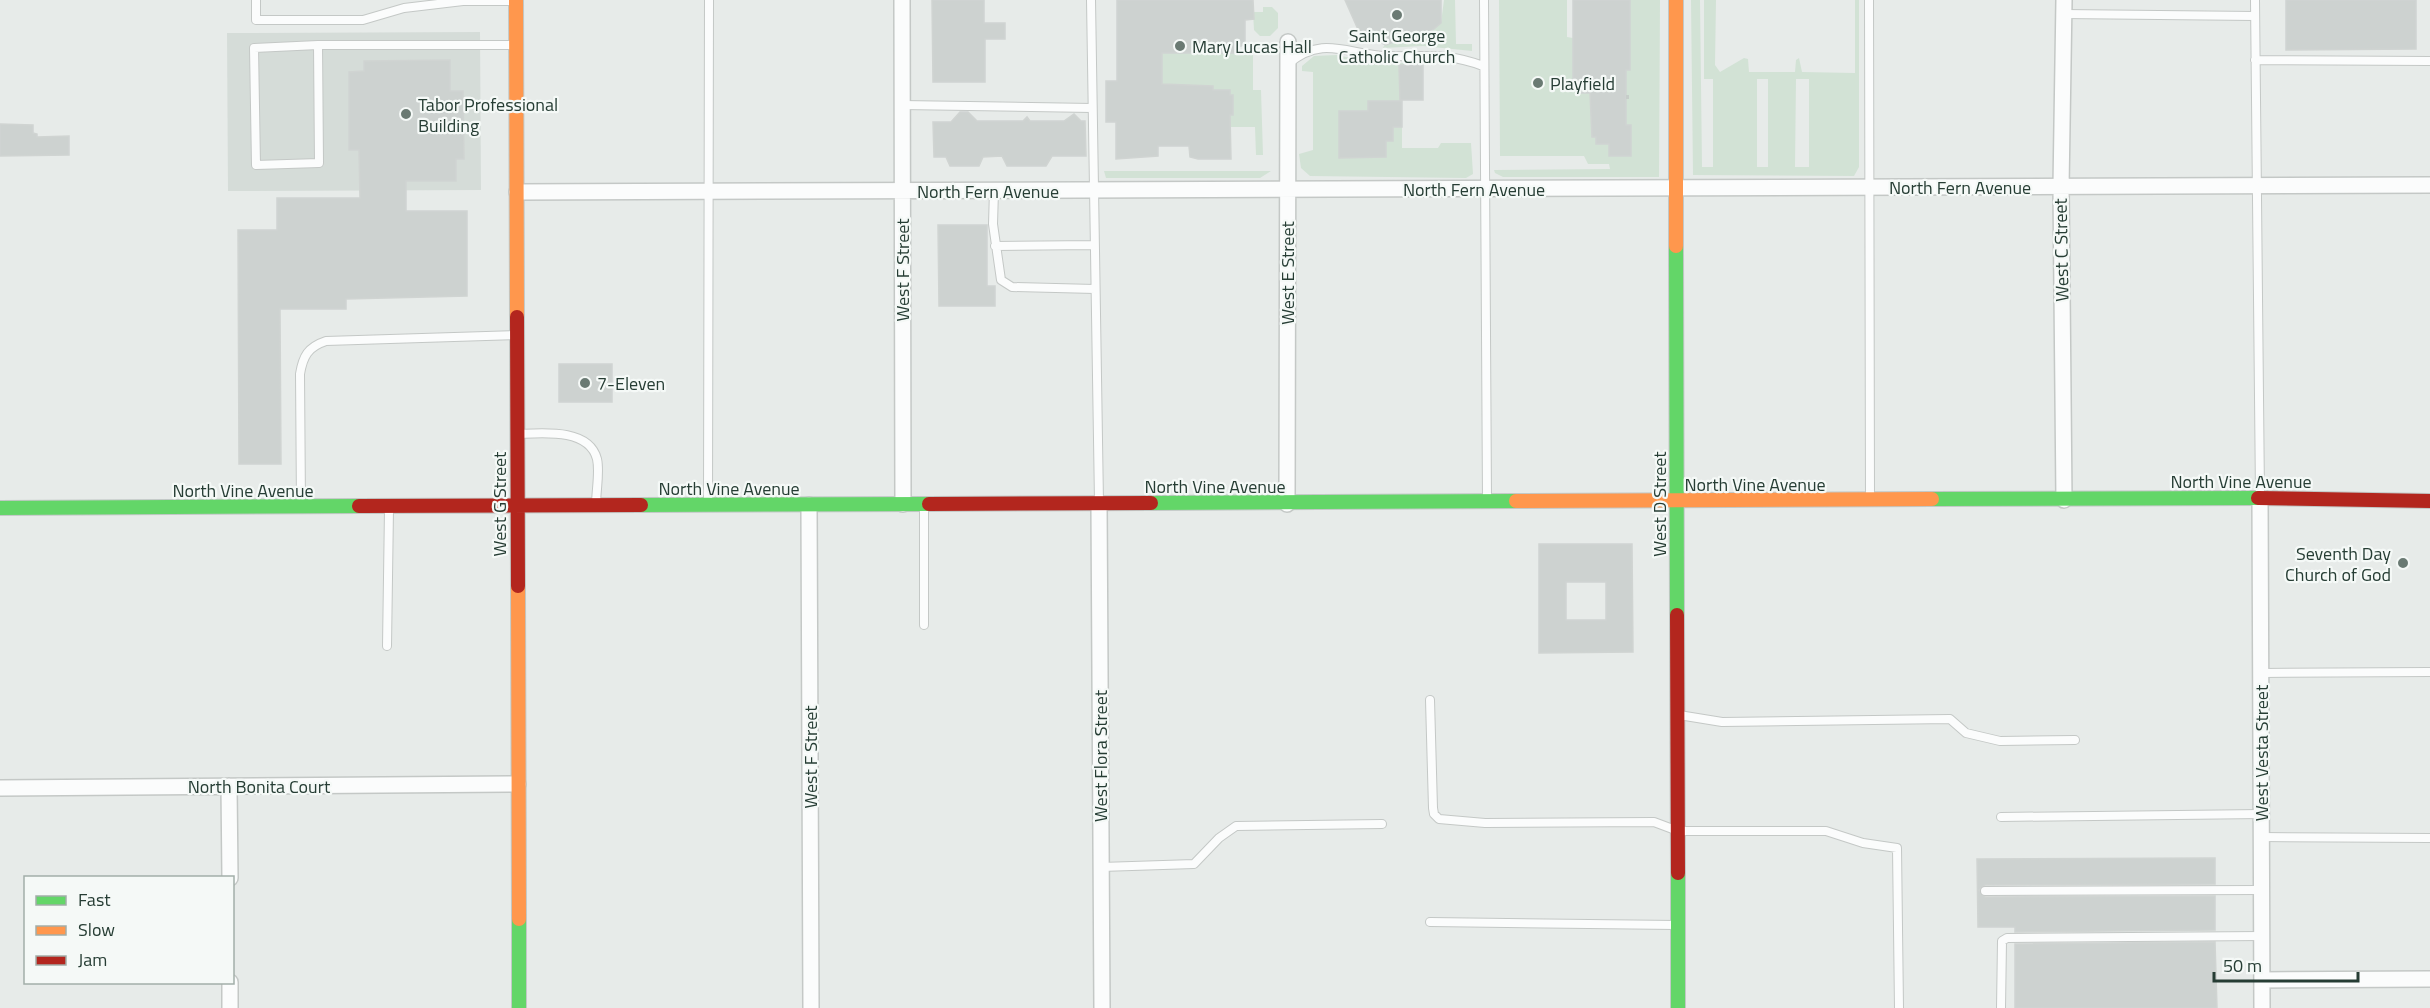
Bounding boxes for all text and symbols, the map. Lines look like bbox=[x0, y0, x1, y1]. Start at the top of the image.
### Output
marker: Saint George Catholic Church bbox=[1390, 8, 1404, 22]
place label: Saint George Catholic Church bbox=[1339, 22, 1455, 70]
place label: Mary Lucas Hall bbox=[1192, 33, 1312, 60]
marker: Mary Lucas Hall bbox=[1173, 39, 1187, 53]
place label: Playfield bbox=[1550, 70, 1615, 97]
marker: Playfield bbox=[1531, 76, 1545, 90]
place label: Tabor Professional Building bbox=[418, 91, 558, 139]
marker: Tabor Professional Building bbox=[399, 107, 413, 121]
street label: North Fern Avenue bbox=[1889, 174, 2031, 201]
street label: North Fern Avenue bbox=[1403, 176, 1545, 203]
street label: North Fern Avenue bbox=[917, 178, 1059, 205]
street label: West C Street bbox=[2047, 197, 2075, 302]
street label: West F Street bbox=[889, 218, 916, 322]
street label: West E Street bbox=[1274, 221, 1301, 325]
place label: 7-Eleven bbox=[597, 370, 665, 397]
marker: 7-Eleven bbox=[578, 376, 592, 390]
street label: West G Street bbox=[486, 451, 513, 556]
street label: West D Street bbox=[1646, 451, 1673, 557]
street label: North Vine Avenue bbox=[2170, 468, 2312, 495]
street label: North Vine Avenue bbox=[1684, 471, 1826, 498]
street label: North Vine Avenue bbox=[1144, 473, 1286, 500]
street label: North Vine Avenue bbox=[658, 475, 800, 502]
street label: North Vine Avenue bbox=[172, 477, 314, 504]
place label: Seventh Day Church of God bbox=[2285, 540, 2391, 588]
marker: Seventh Day Church of God bbox=[2396, 556, 2410, 570]
street label: West Vesta Street bbox=[2248, 684, 2275, 821]
street label: West Flora Street bbox=[1087, 689, 1114, 822]
street label: West F Street bbox=[797, 705, 824, 809]
street label: North Bonita Court bbox=[188, 773, 331, 800]
legend bbox=[24, 876, 234, 984]
text: Fast bbox=[78, 886, 111, 913]
text: Slow bbox=[78, 916, 115, 943]
scale bar bbox=[2214, 945, 2358, 983]
text: Jam bbox=[78, 946, 107, 973]
text: 50 m bbox=[2223, 952, 2262, 979]

